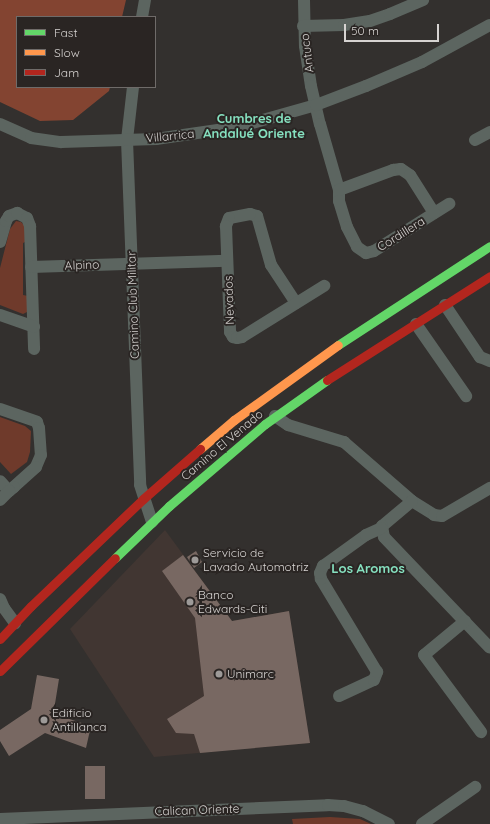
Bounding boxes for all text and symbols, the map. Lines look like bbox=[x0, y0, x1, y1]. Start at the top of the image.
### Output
legend bbox=[16, 16, 156, 88]
scale bar bbox=[346, 16, 441, 42]
text: 50 m bbox=[351, 23, 379, 38]
text: Fast bbox=[54, 25, 78, 40]
street label: Antuco bbox=[297, 33, 317, 73]
text: Slow bbox=[54, 45, 80, 60]
text: Jam bbox=[54, 65, 79, 80]
district label: Cumbres de Andalué Oriente bbox=[203, 111, 305, 142]
street label: Villarrica bbox=[145, 126, 195, 146]
street label: Cordillera bbox=[375, 214, 427, 254]
street label: Camino Club Militar bbox=[124, 251, 142, 359]
street label: Alpino bbox=[64, 257, 100, 273]
street label: Nevados bbox=[221, 275, 237, 325]
street label: Camino El Venado bbox=[178, 407, 266, 483]
place label: Servicio de Lavado Automotriz bbox=[203, 546, 309, 574]
marker: Servicio de Lavado Automotriz bbox=[190, 555, 200, 565]
district label: Los Aromos bbox=[331, 560, 405, 576]
place label: Banco Edwards-Citi bbox=[198, 588, 267, 616]
marker: Banco Edwards-Citi bbox=[185, 597, 195, 607]
place label: Unimarc bbox=[227, 667, 274, 681]
marker: Unimarc bbox=[214, 669, 224, 679]
place label: Edificio Antillanca bbox=[52, 706, 107, 734]
marker: Edificio Antillanca bbox=[39, 715, 49, 725]
street label: Calican Oriente bbox=[154, 801, 240, 819]

